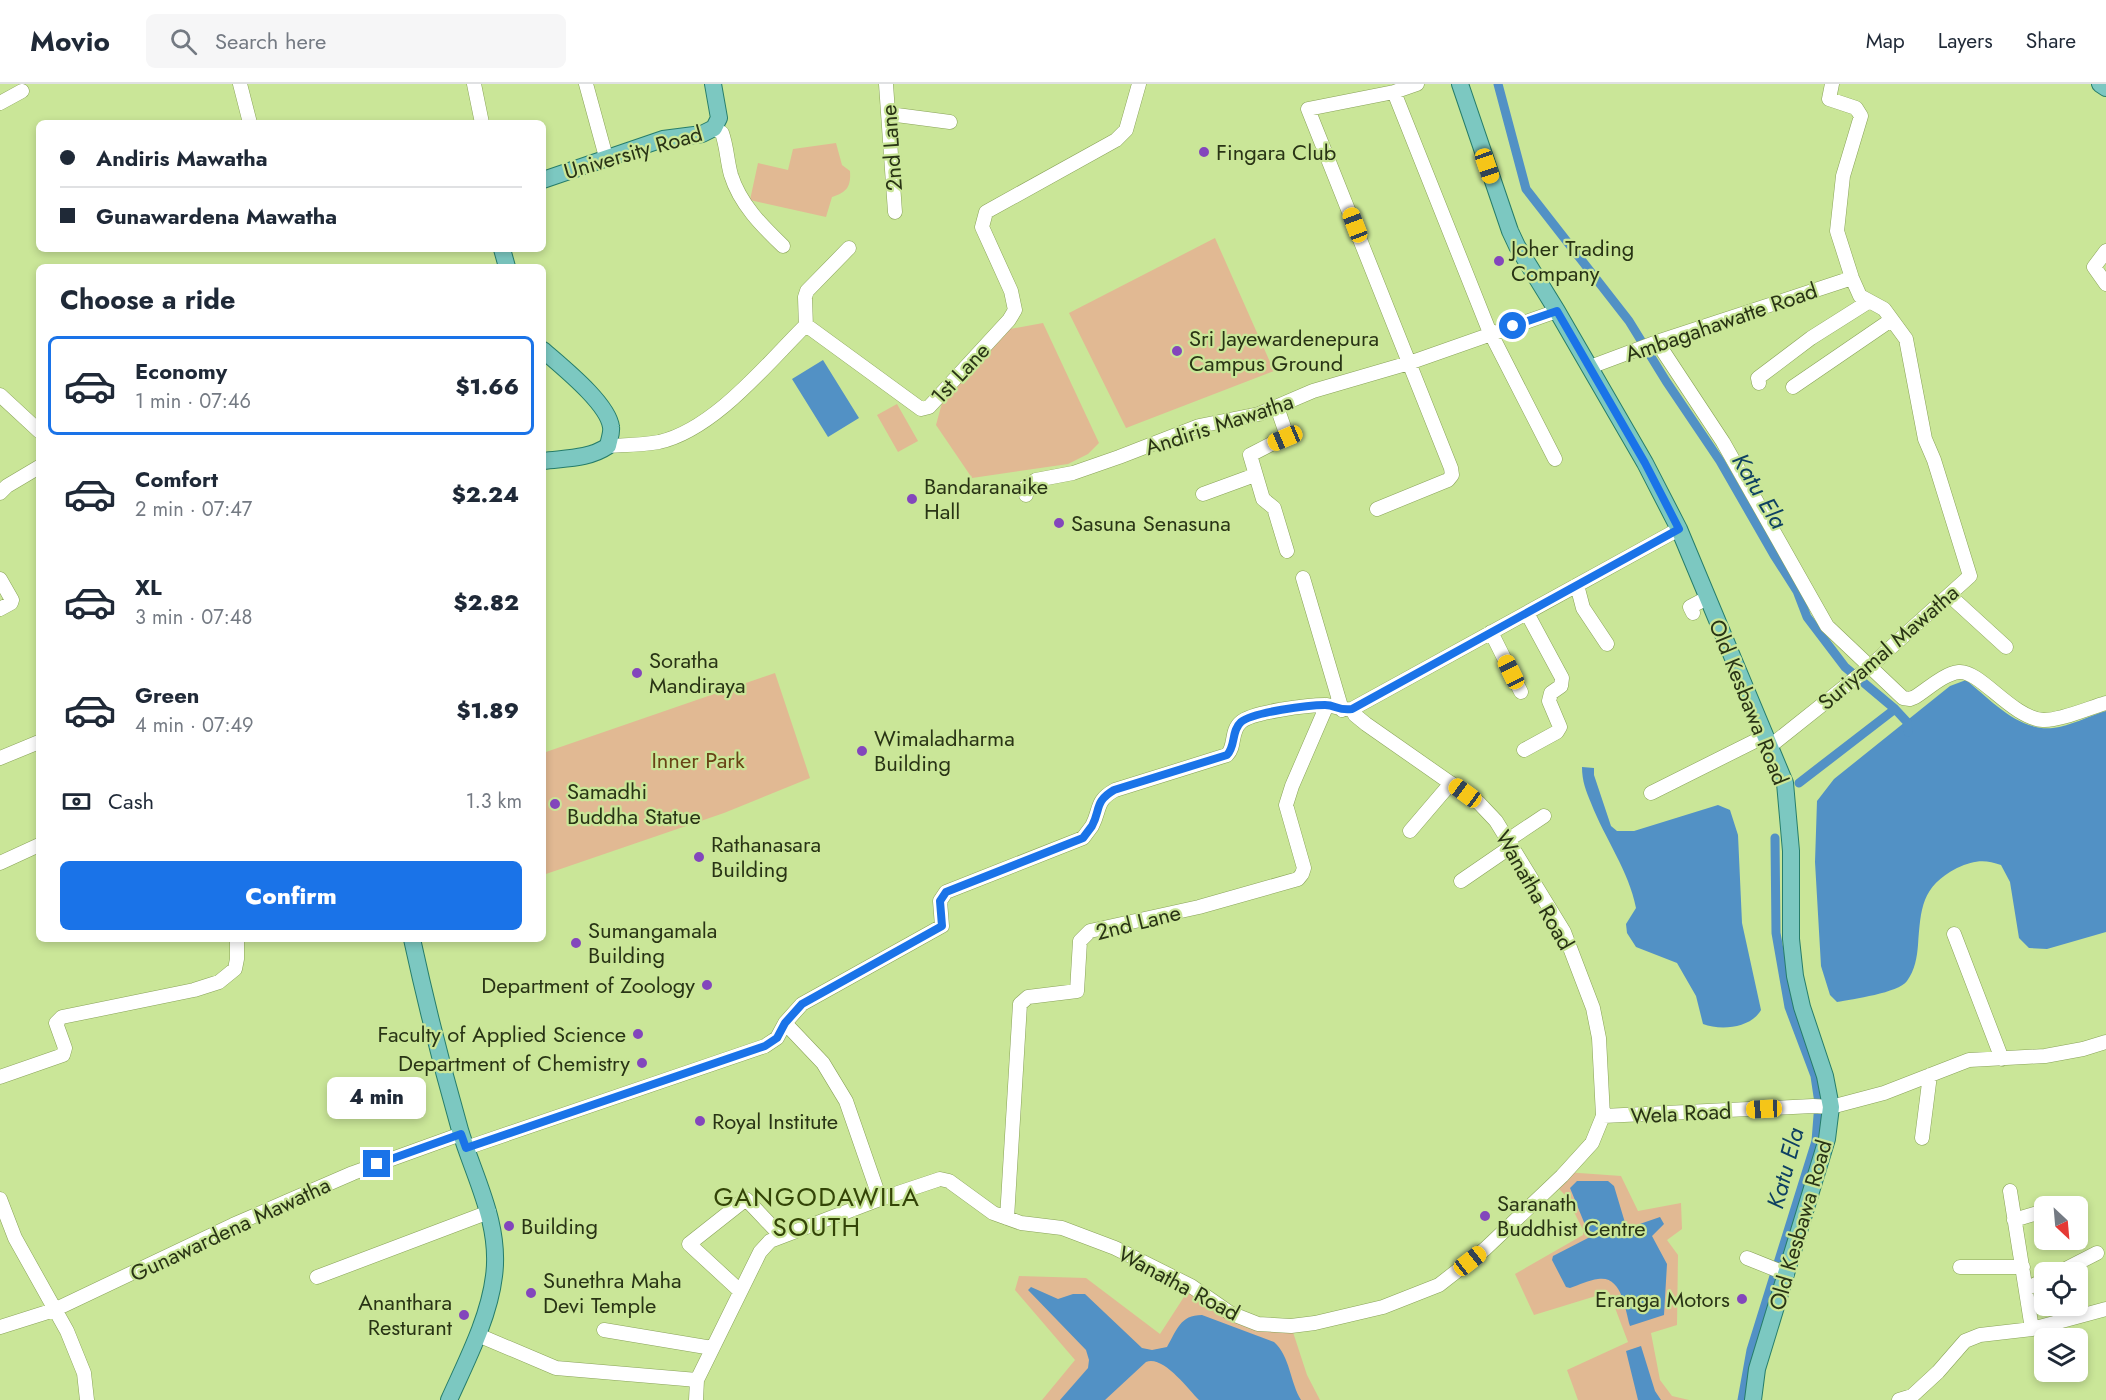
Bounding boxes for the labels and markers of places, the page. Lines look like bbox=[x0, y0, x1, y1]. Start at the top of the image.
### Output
place label: Fingara Club bbox=[1216, 136, 1336, 168]
marker: Fingara Club bbox=[1197, 145, 1211, 159]
place label: Joher Trading Company bbox=[1508, 232, 1634, 289]
marker: Joher Trading Company bbox=[1492, 254, 1506, 268]
place label: Sri Jayewardenepura Campus Ground bbox=[1189, 322, 1379, 379]
marker: Sri Jayewardenepura Campus Ground bbox=[1170, 344, 1184, 358]
place label: Bandaranaike Hall bbox=[924, 470, 1048, 527]
marker: Bandaranaike Hall bbox=[905, 492, 919, 506]
place label: Sasuna Senasuna bbox=[1071, 507, 1231, 539]
marker: Sasuna Senasuna bbox=[1052, 516, 1066, 530]
place label: Soratha Mandiraya bbox=[649, 644, 746, 701]
marker: Soratha Mandiraya bbox=[630, 666, 644, 680]
place label: Wimaladharma Building bbox=[874, 722, 1015, 779]
marker: Wimaladharma Building bbox=[855, 744, 869, 758]
place label: Samadhi Buddha Statue bbox=[567, 775, 701, 832]
marker: Samadhi Buddha Statue bbox=[548, 797, 562, 811]
place label: Rathanasara Building bbox=[711, 828, 821, 885]
marker: Rathanasara Building bbox=[692, 850, 706, 864]
place label: Sumangamala Building bbox=[588, 914, 717, 971]
marker: Sumangamala Building bbox=[569, 936, 583, 950]
place label: Department of Zoology bbox=[481, 969, 695, 1001]
marker: Department of Zoology bbox=[700, 978, 714, 992]
place label: Faculty of Applied Science bbox=[378, 1018, 626, 1050]
marker: Faculty of Applied Science bbox=[631, 1027, 645, 1041]
place label: Department of Chemistry bbox=[398, 1047, 630, 1079]
marker: Department of Chemistry bbox=[635, 1056, 649, 1070]
place label: Royal Institute bbox=[712, 1105, 838, 1137]
marker: Royal Institute bbox=[693, 1114, 707, 1128]
place label: Saranath Buddhist Centre bbox=[1497, 1187, 1646, 1244]
marker: Saranath Buddhist Centre bbox=[1478, 1209, 1492, 1223]
place label: Building bbox=[521, 1210, 598, 1242]
marker: Building bbox=[502, 1219, 516, 1233]
place label: Sunethra Maha Devi Temple bbox=[543, 1264, 682, 1321]
place label: Eranga Motors bbox=[1595, 1283, 1730, 1315]
place label: Ananthara Resturant bbox=[358, 1286, 453, 1343]
marker: Sunethra Maha Devi Temple bbox=[524, 1286, 538, 1300]
marker: Eranga Motors bbox=[1735, 1292, 1749, 1306]
marker: Ananthara Resturant bbox=[457, 1308, 471, 1322]

